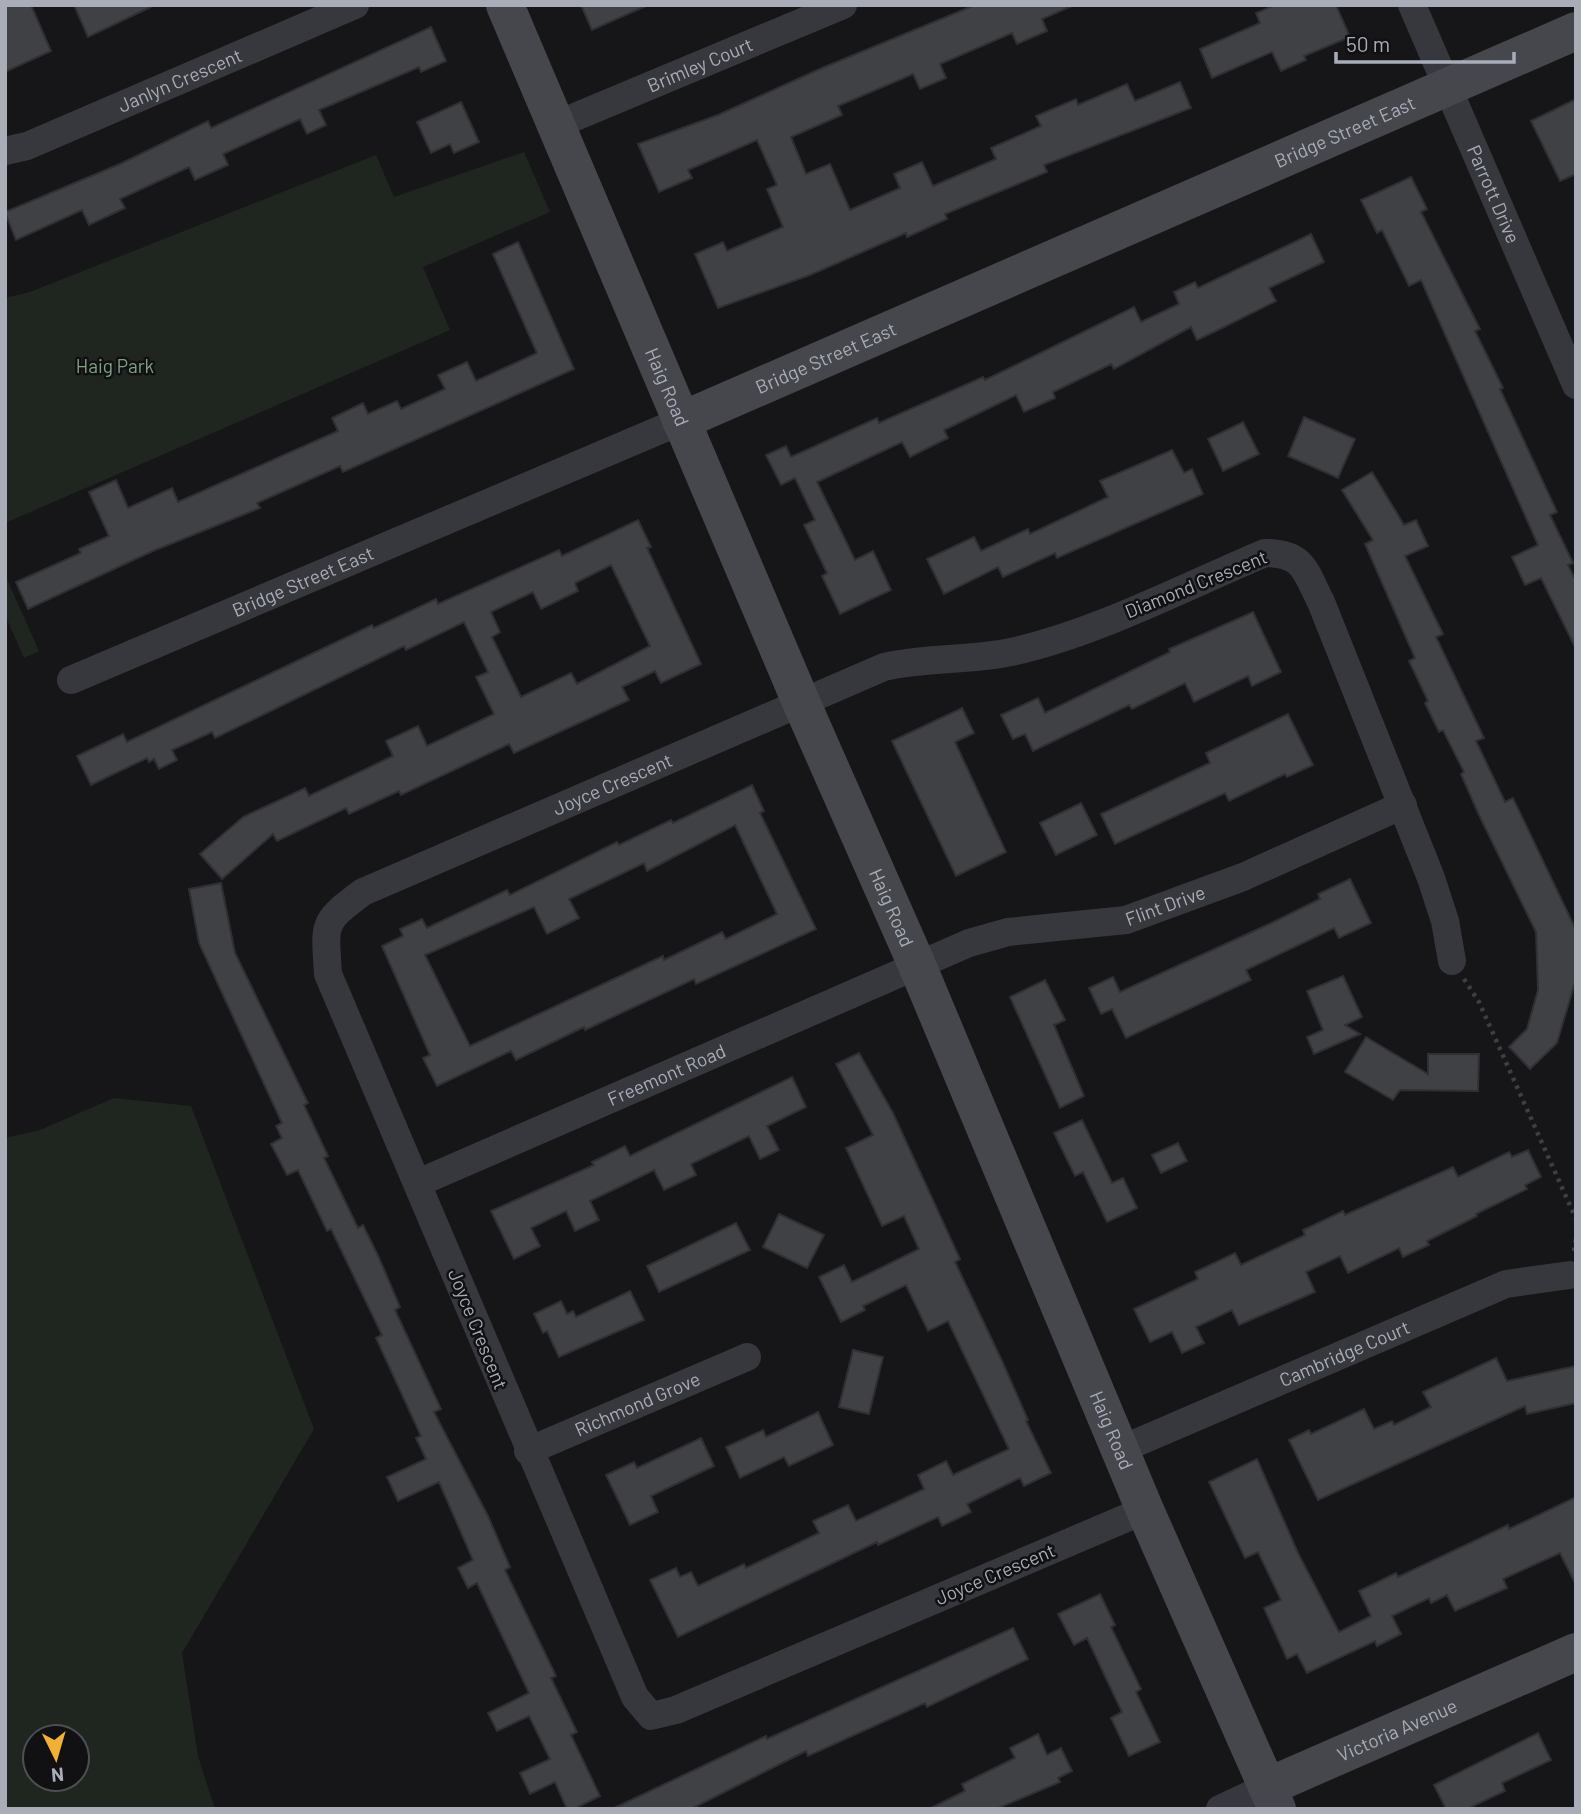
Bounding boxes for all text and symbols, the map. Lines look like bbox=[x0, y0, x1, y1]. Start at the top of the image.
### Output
scale bar bbox=[1336, 21, 1514, 65]
text: 50 m bbox=[1346, 31, 1390, 56]
street label: Brimley Court bbox=[643, 32, 756, 97]
street label: Janlyn Crescent bbox=[114, 43, 245, 117]
street label: Bridge Street East bbox=[1271, 91, 1418, 172]
street label: Parrott Drive bbox=[1463, 141, 1525, 247]
street label: Bridge Street East bbox=[752, 317, 900, 398]
street label: Haig Road bbox=[641, 344, 694, 429]
park label: Haig Park bbox=[76, 354, 154, 377]
street label: Bridge Street East bbox=[229, 541, 377, 621]
street label: Diamond Crescent bbox=[1121, 545, 1270, 622]
street label: Joyce Crescent bbox=[549, 748, 676, 820]
street label: Haig Road bbox=[865, 865, 919, 950]
street label: Flint Drive bbox=[1122, 880, 1208, 930]
street label: Freemont Road bbox=[604, 1038, 729, 1110]
street label: Joyce Crescent bbox=[444, 1265, 513, 1392]
street label: Cambridge Court bbox=[1275, 1315, 1413, 1391]
street label: Richmond Grove bbox=[571, 1367, 703, 1441]
street label: Haig Road bbox=[1085, 1387, 1139, 1473]
street label: Joyce Crescent bbox=[932, 1538, 1058, 1609]
street label: Victoria Avenue bbox=[1333, 1693, 1460, 1766]
north arrow bbox=[21, 1723, 91, 1793]
text: N bbox=[50, 1763, 65, 1787]

